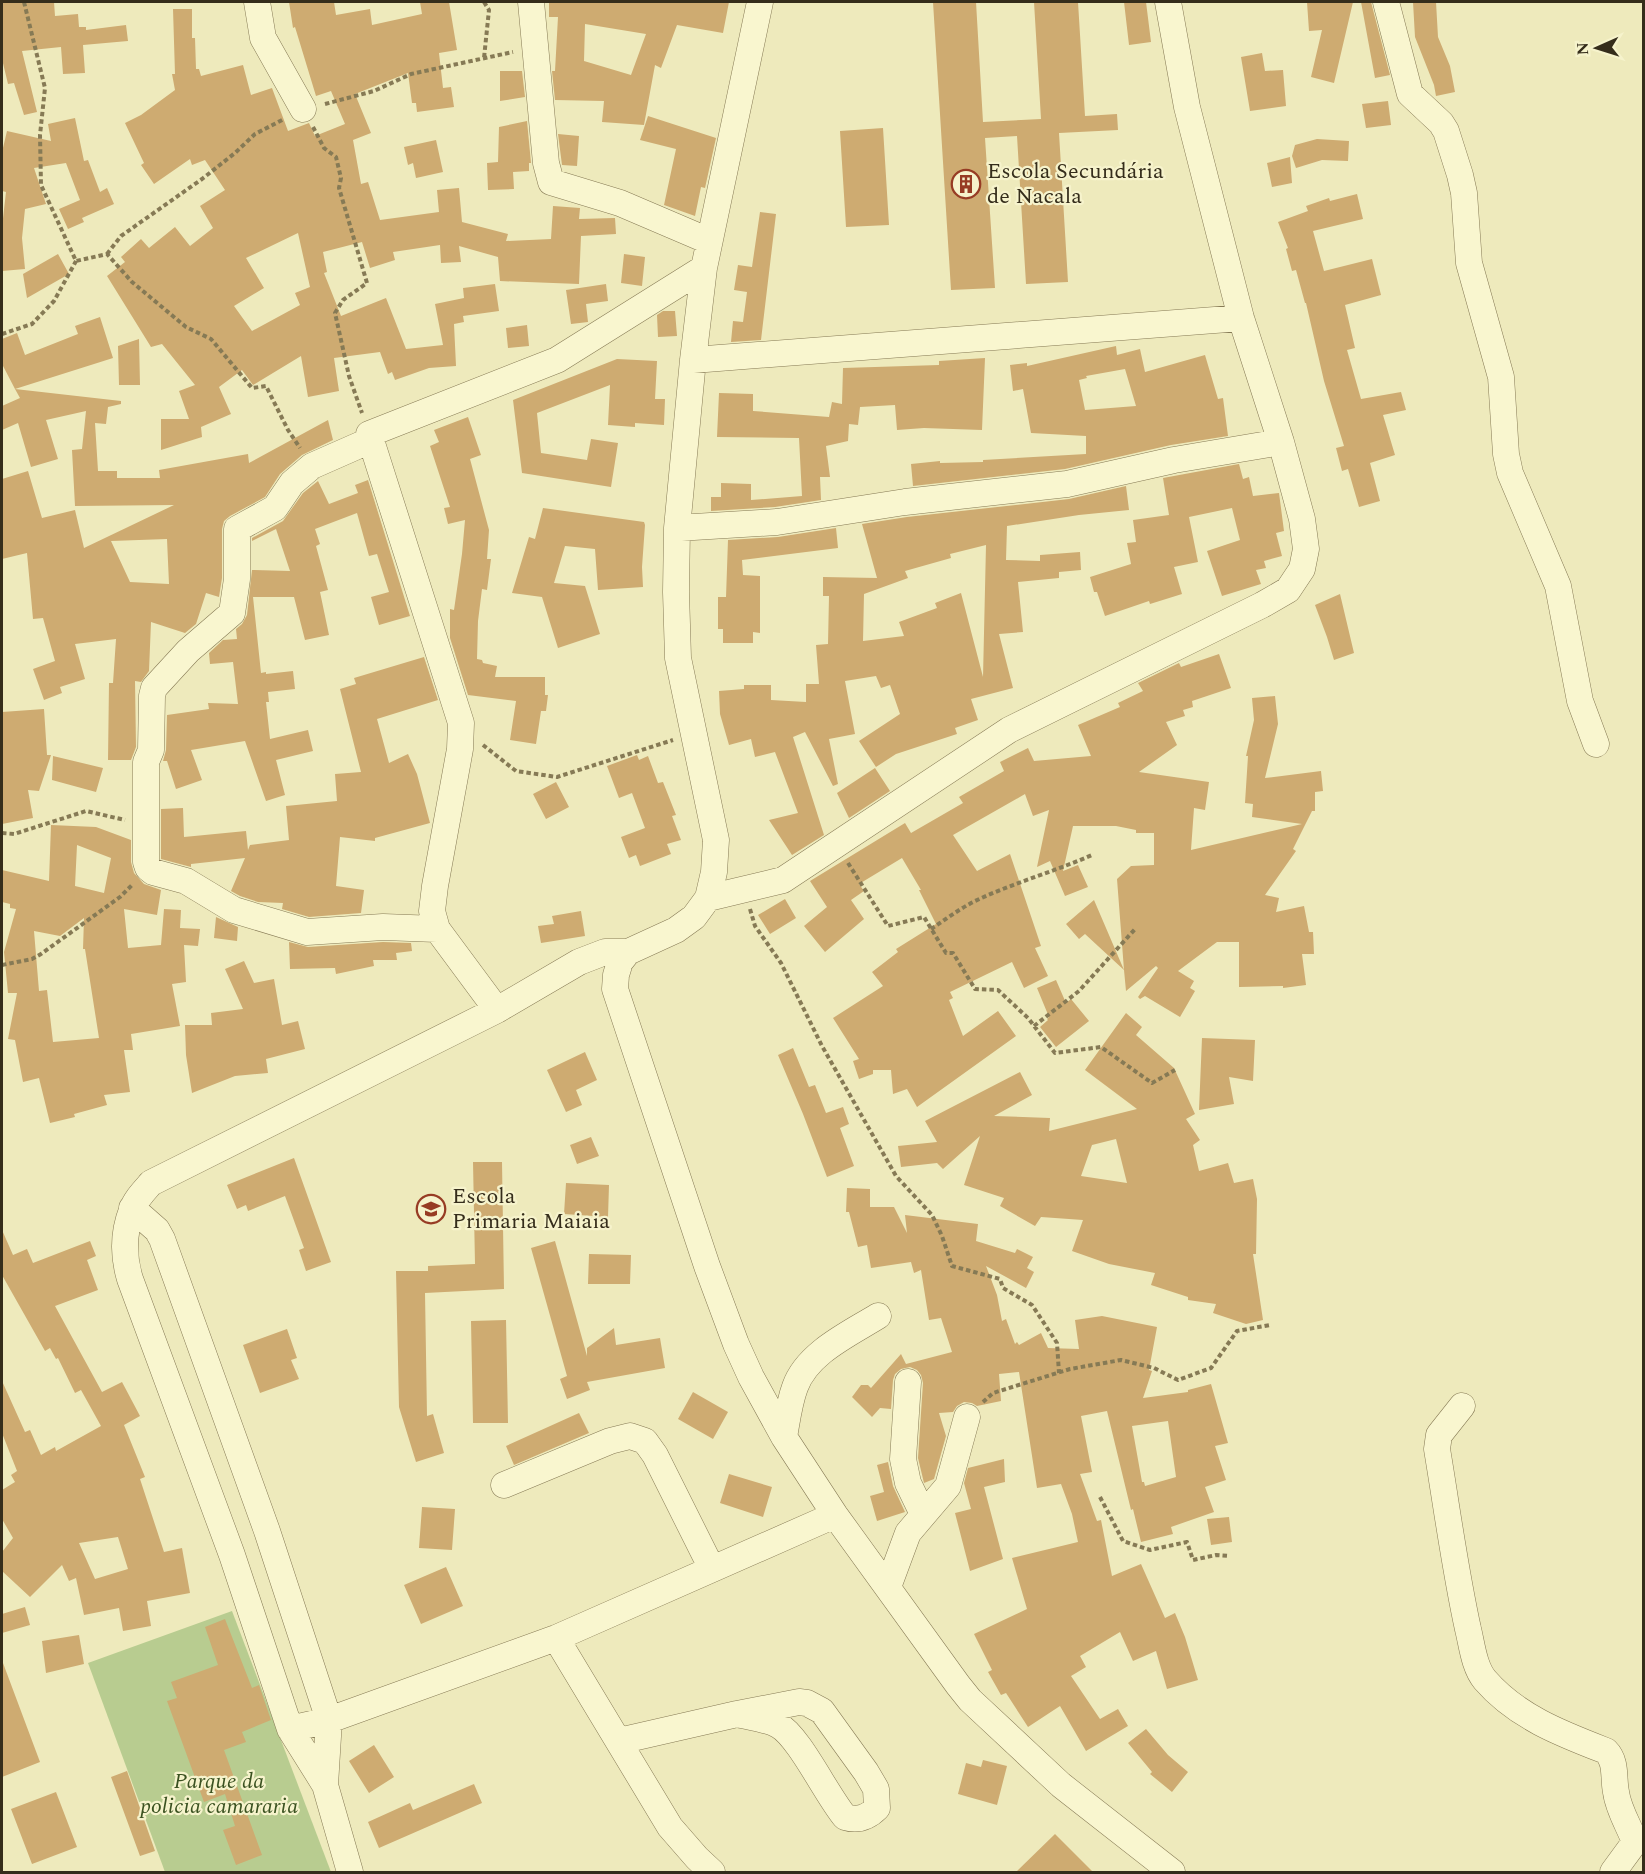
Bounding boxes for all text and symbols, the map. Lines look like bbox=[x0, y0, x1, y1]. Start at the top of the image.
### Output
north arrow bbox=[1567, 18, 1627, 78]
text: N bbox=[1571, 42, 1595, 56]
place label: Escola Secundária de Nacala bbox=[987, 155, 1164, 213]
building icon: Escola Secundária de Nacala bbox=[950, 168, 982, 200]
place label: Escola Primaria Maiaia bbox=[452, 1180, 610, 1238]
school or university icon: Escola Primaria Maiaia bbox=[415, 1193, 447, 1225]
park label: Parque da policia camararia bbox=[139, 1765, 298, 1823]

